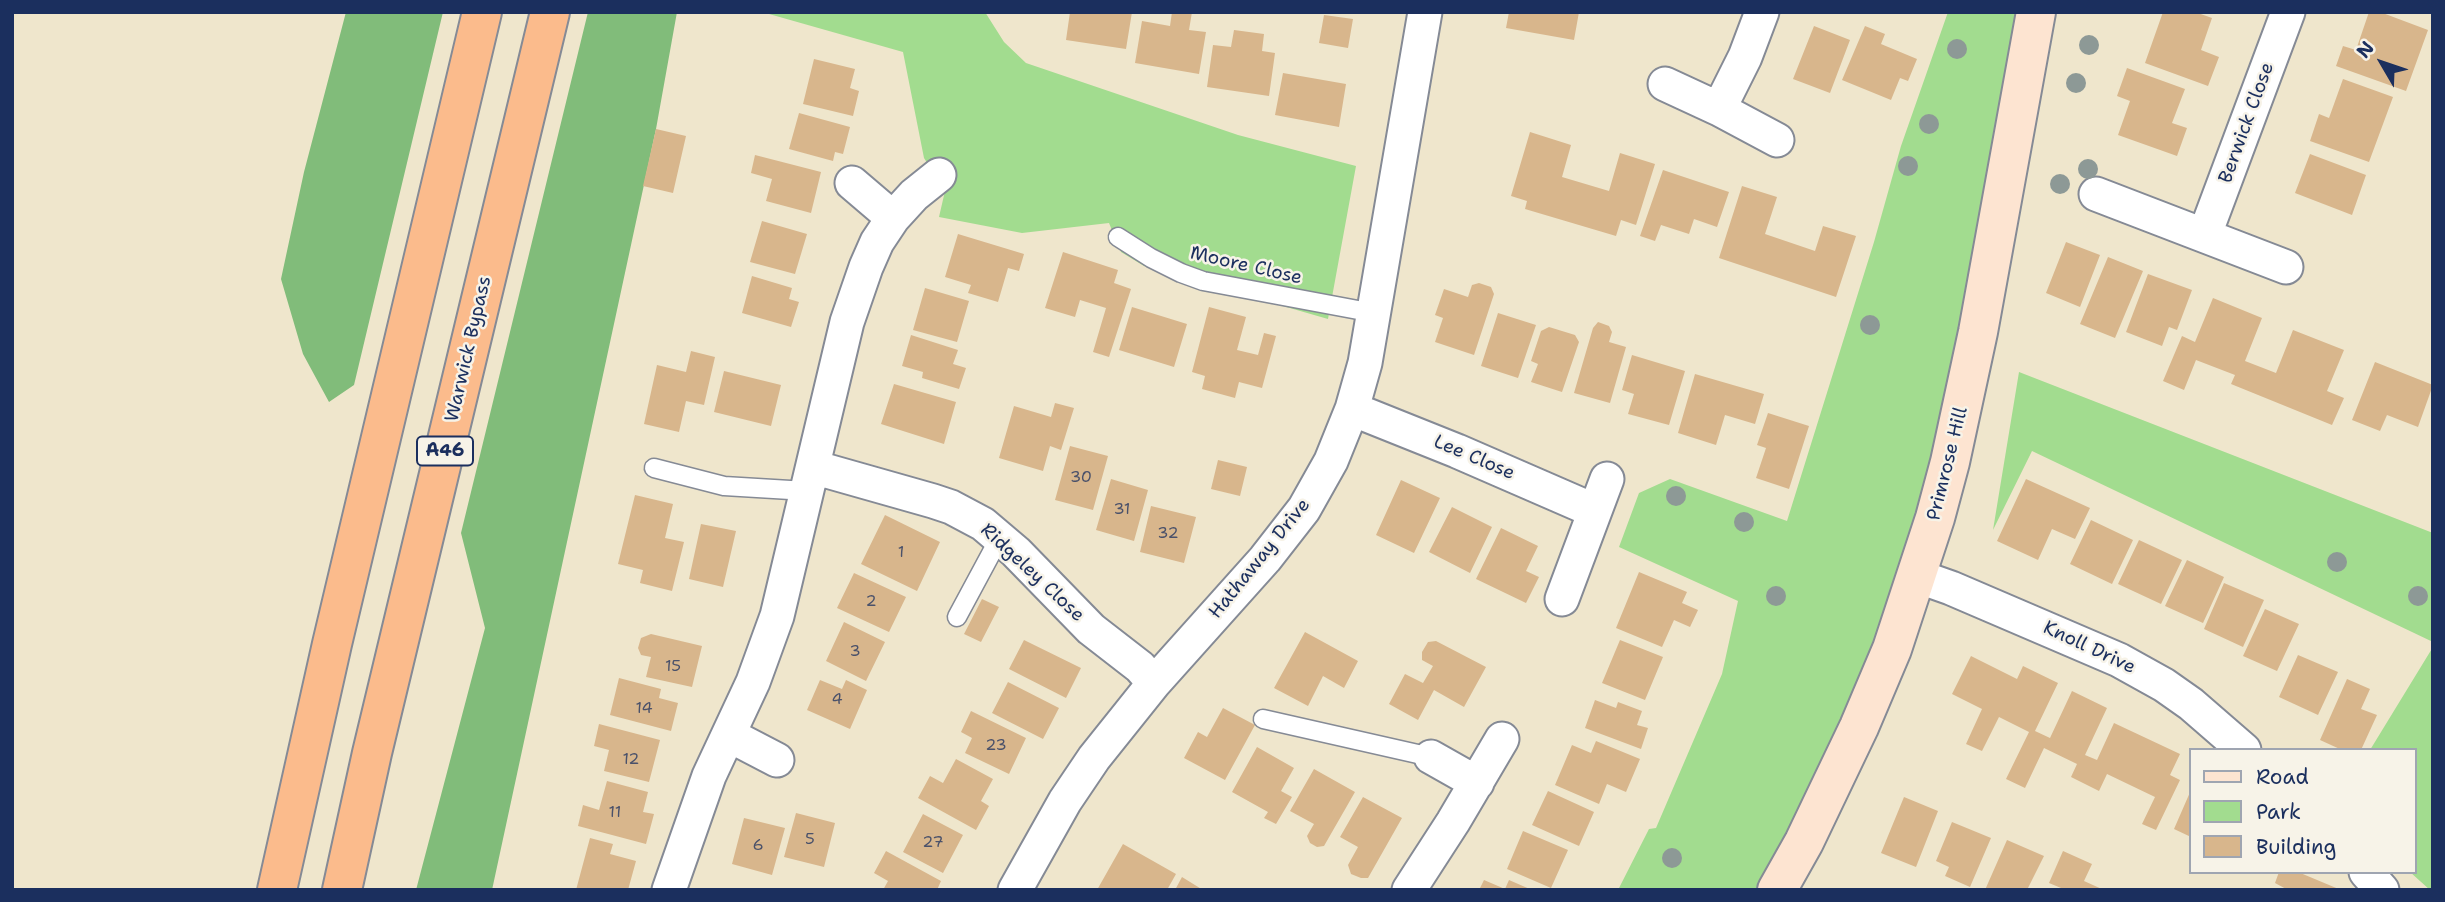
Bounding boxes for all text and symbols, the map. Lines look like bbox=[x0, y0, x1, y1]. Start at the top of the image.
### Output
north arrow bbox=[2347, 28, 2417, 98]
text: N bbox=[2351, 36, 2380, 63]
street label: Berwick Close bbox=[2215, 60, 2279, 186]
street label: Moore Close bbox=[1188, 242, 1304, 290]
street label: Warwick Bypass bbox=[441, 274, 497, 424]
street label: Primrose Hill bbox=[1923, 405, 1973, 523]
street label: Lee Close bbox=[1430, 431, 1518, 485]
road number: A46 bbox=[417, 436, 473, 466]
house number: 30 bbox=[1070, 468, 1092, 488]
street label: Hathaway Drive bbox=[1205, 494, 1315, 624]
house number: 31 bbox=[1113, 500, 1131, 520]
street label: Ridgeley Close bbox=[975, 519, 1089, 627]
house number: 32 bbox=[1157, 524, 1179, 544]
house number: 1 bbox=[898, 543, 904, 563]
house number: 2 bbox=[865, 592, 877, 612]
street label: Knoll Drive bbox=[2039, 617, 2139, 679]
house number: 3 bbox=[849, 642, 861, 662]
house number: 15 bbox=[665, 657, 681, 677]
house number: 4 bbox=[831, 690, 843, 710]
house number: 14 bbox=[635, 699, 653, 719]
house number: 23 bbox=[985, 736, 1007, 756]
legend bbox=[2190, 748, 2417, 874]
house number: 12 bbox=[622, 750, 640, 770]
text: Road bbox=[2256, 763, 2309, 791]
text: Park bbox=[2256, 798, 2301, 826]
house number: 11 bbox=[609, 803, 621, 823]
house number: 5 bbox=[805, 830, 815, 850]
house number: 27 bbox=[922, 833, 944, 853]
text: Building bbox=[2256, 833, 2336, 861]
house number: 6 bbox=[752, 836, 764, 856]

